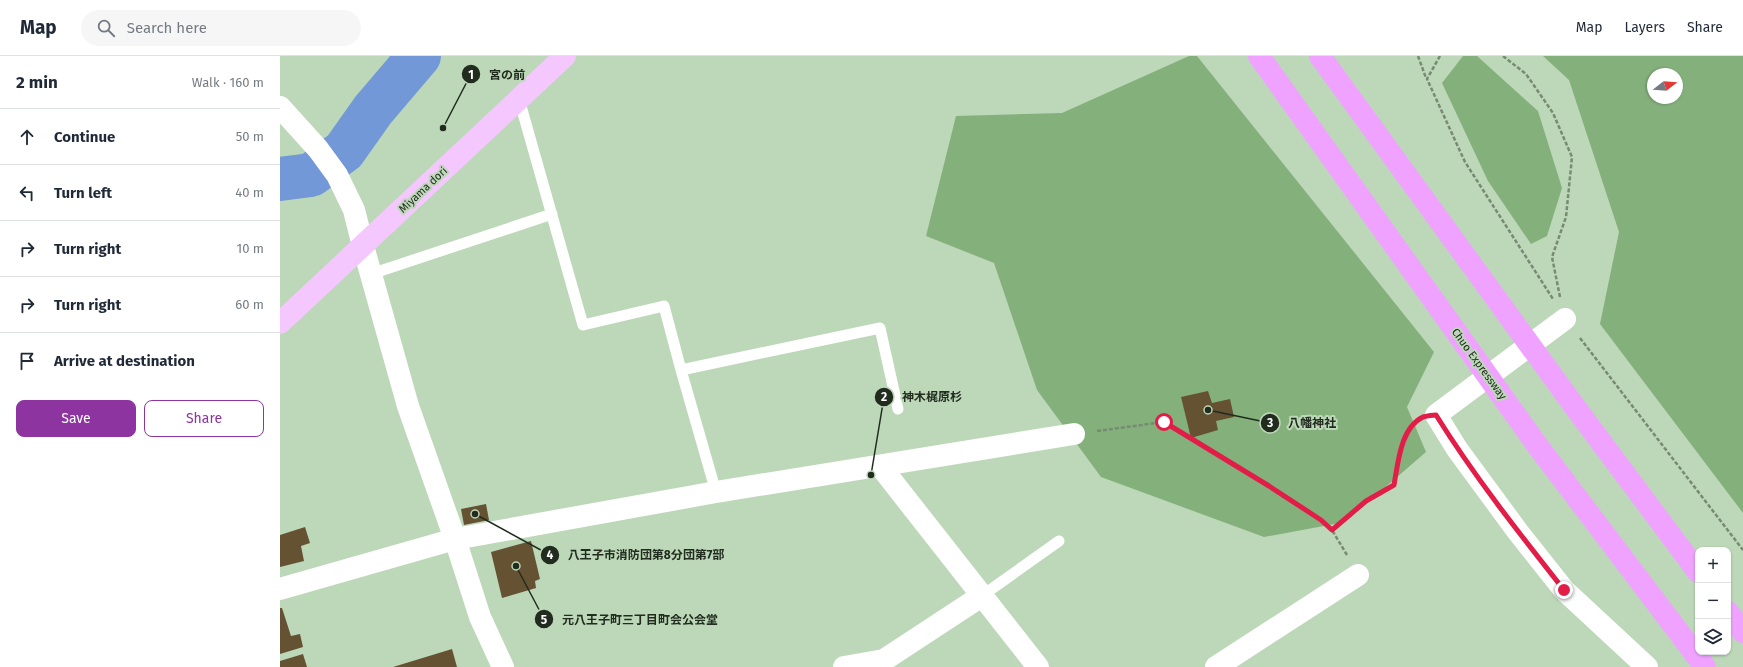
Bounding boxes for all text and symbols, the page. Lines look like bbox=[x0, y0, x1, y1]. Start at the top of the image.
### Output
search box bbox=[81, 10, 361, 46]
text: Map bbox=[20, 16, 57, 39]
icon: search bbox=[95, 17, 117, 39]
text: Search here bbox=[127, 19, 207, 37]
text: Map bbox=[1576, 19, 1602, 36]
text: Layers bbox=[1624, 19, 1665, 36]
text: Share bbox=[1687, 19, 1723, 36]
callout: 宮の前 bbox=[461, 62, 533, 86]
text: 1 bbox=[468, 68, 474, 82]
text: 宮の前 bbox=[489, 68, 525, 82]
north arrow bbox=[1647, 68, 1683, 104]
text: 2 min bbox=[16, 72, 58, 93]
text: Walk · 160 m bbox=[192, 75, 264, 90]
icon: ahead bbox=[16, 126, 38, 148]
text: Continue bbox=[54, 128, 115, 146]
text: 50 m bbox=[236, 129, 264, 144]
street label: Miyama dori bbox=[396, 164, 450, 216]
icon: left bbox=[16, 182, 38, 204]
text: Turn left bbox=[54, 184, 112, 202]
text: 40 m bbox=[235, 185, 264, 200]
icon: right bbox=[16, 238, 38, 260]
text: Turn right bbox=[54, 240, 121, 258]
text: 10 m bbox=[237, 241, 264, 256]
icon: right bbox=[16, 294, 38, 316]
text: Turn right bbox=[54, 296, 121, 314]
text: 60 m bbox=[235, 297, 264, 312]
street label: Chuo Expressway bbox=[1449, 326, 1510, 403]
icon: arrive bbox=[16, 350, 38, 372]
text: Arrive at destination bbox=[54, 352, 195, 370]
callout: 神木梶原杉 bbox=[874, 385, 970, 409]
text: 2 bbox=[881, 390, 887, 404]
text: 神木梶原杉 bbox=[902, 390, 962, 404]
button: Save bbox=[16, 400, 136, 437]
button: Share bbox=[144, 400, 264, 437]
callout: 八幡神社 bbox=[1260, 411, 1344, 435]
route start bbox=[1155, 413, 1173, 431]
text: 3 bbox=[1266, 416, 1273, 430]
text: 八幡神社 bbox=[1288, 416, 1336, 430]
callout: 八王子市消防団第8分団第7部 bbox=[540, 543, 732, 567]
map controls bbox=[1695, 547, 1731, 655]
button: + bbox=[1695, 547, 1731, 583]
text: 4 bbox=[547, 548, 554, 562]
text: 八王子市消防団第8分団第7部 bbox=[568, 548, 724, 562]
route end bbox=[1555, 581, 1573, 599]
button: − bbox=[1695, 583, 1731, 619]
callout: 元八王子町三丁目町会公会堂 bbox=[534, 607, 726, 631]
text: 5 bbox=[541, 613, 548, 627]
text: 元八王子町三丁目町会公会堂 bbox=[562, 613, 718, 627]
button: layers bbox=[1695, 619, 1731, 655]

